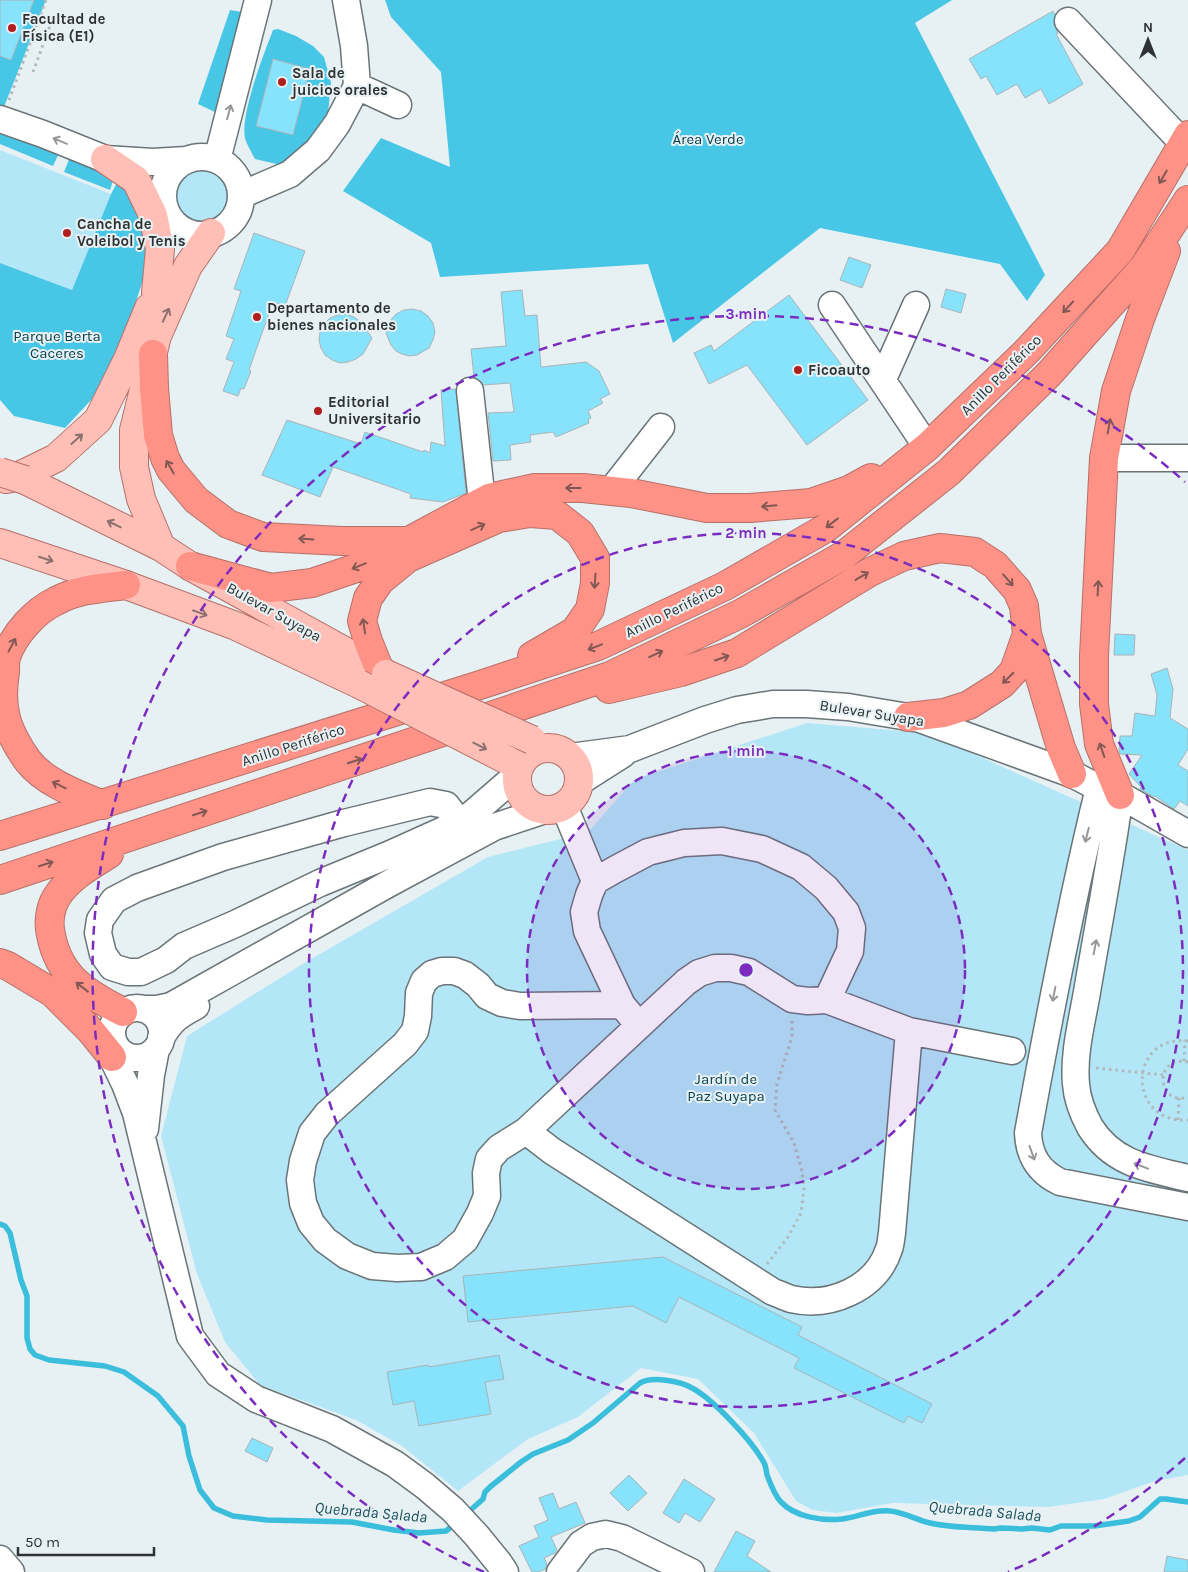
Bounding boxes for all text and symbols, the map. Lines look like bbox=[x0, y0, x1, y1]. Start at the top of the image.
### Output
place label: Facultad de Física (E1) bbox=[22, 10, 105, 45]
north arrow bbox=[1123, 15, 1173, 65]
text: N bbox=[1143, 19, 1153, 36]
marker: Facultad de Física (E1) bbox=[6, 22, 18, 34]
place label: Sala de juicios orales bbox=[290, 64, 388, 99]
marker: Sala de juicios orales bbox=[276, 76, 288, 88]
one-way arrow bbox=[225, 105, 234, 121]
park label: Área Verde bbox=[672, 130, 744, 148]
one-way arrow bbox=[53, 136, 68, 145]
one-way arrow bbox=[1158, 169, 1168, 184]
place label: Cancha de Voleibol y Tenis bbox=[77, 215, 186, 250]
marker: Cancha de Voleibol y Tenis bbox=[61, 227, 73, 239]
place label: Departamento de bienes nacionales bbox=[267, 299, 396, 334]
one-way arrow bbox=[1062, 301, 1074, 313]
text: 3 min bbox=[725, 305, 767, 323]
one-way arrow bbox=[162, 308, 172, 323]
marker: Departamento de bienes nacionales bbox=[251, 311, 263, 323]
park label: Parque Berta Caceres bbox=[13, 327, 101, 362]
street label: Anillo Periférico bbox=[957, 331, 1045, 419]
place label: Ficoauto bbox=[808, 361, 870, 379]
marker: Ficoauto bbox=[792, 364, 804, 376]
place label: Editorial Universitario bbox=[328, 393, 421, 428]
marker: Editorial Universitario bbox=[312, 405, 324, 417]
one-way arrow bbox=[1105, 419, 1115, 435]
one-way arrow bbox=[70, 433, 83, 445]
one-way arrow bbox=[165, 460, 175, 475]
one-way arrow bbox=[565, 483, 582, 493]
one-way arrow bbox=[761, 502, 777, 511]
one-way arrow bbox=[826, 517, 839, 528]
one-way arrow bbox=[107, 519, 122, 528]
one-way arrow bbox=[470, 522, 485, 532]
text: 2 min bbox=[725, 524, 767, 542]
one-way arrow bbox=[298, 535, 314, 544]
one-way arrow bbox=[38, 554, 54, 564]
one-way arrow bbox=[352, 562, 367, 572]
one-way arrow bbox=[855, 571, 869, 582]
one-way arrow bbox=[590, 572, 599, 588]
one-way arrow bbox=[1003, 573, 1014, 586]
street label: Anillo Periférico bbox=[622, 578, 726, 642]
street label: Bulevar Suyapa bbox=[223, 579, 325, 645]
one-way arrow bbox=[1093, 580, 1102, 596]
one-way arrow bbox=[191, 609, 207, 618]
one-way arrow bbox=[359, 618, 369, 634]
one-way arrow bbox=[8, 638, 18, 653]
one-way arrow bbox=[588, 643, 604, 652]
one-way arrow bbox=[648, 649, 663, 658]
one-way arrow bbox=[714, 653, 729, 662]
one-way arrow bbox=[1002, 672, 1014, 685]
street label: Bulevar Suyapa bbox=[818, 696, 926, 730]
street label: Anillo Periférico bbox=[239, 720, 347, 770]
one-way arrow bbox=[473, 741, 488, 751]
text: 1 min bbox=[727, 742, 765, 760]
one-way arrow bbox=[1097, 743, 1106, 758]
one-way arrow bbox=[346, 756, 362, 766]
one-way arrow bbox=[52, 780, 67, 789]
one-way arrow bbox=[192, 807, 208, 817]
one-way arrow bbox=[1082, 826, 1091, 842]
one-way arrow bbox=[38, 859, 54, 868]
one-way arrow bbox=[1091, 939, 1100, 955]
centre of rings bbox=[737, 961, 755, 979]
one-way arrow bbox=[75, 981, 88, 992]
one-way arrow bbox=[1048, 985, 1058, 1001]
park label: Jardín de Paz Suyapa bbox=[687, 1070, 765, 1105]
one-way arrow bbox=[1028, 1145, 1037, 1161]
one-way arrow bbox=[1134, 1161, 1149, 1170]
water label: Quebrada Salada bbox=[928, 1497, 1042, 1525]
water label: Quebrada Salada bbox=[314, 1498, 428, 1526]
scale bar bbox=[18, 1524, 154, 1556]
text: 50 m bbox=[25, 1533, 60, 1551]

